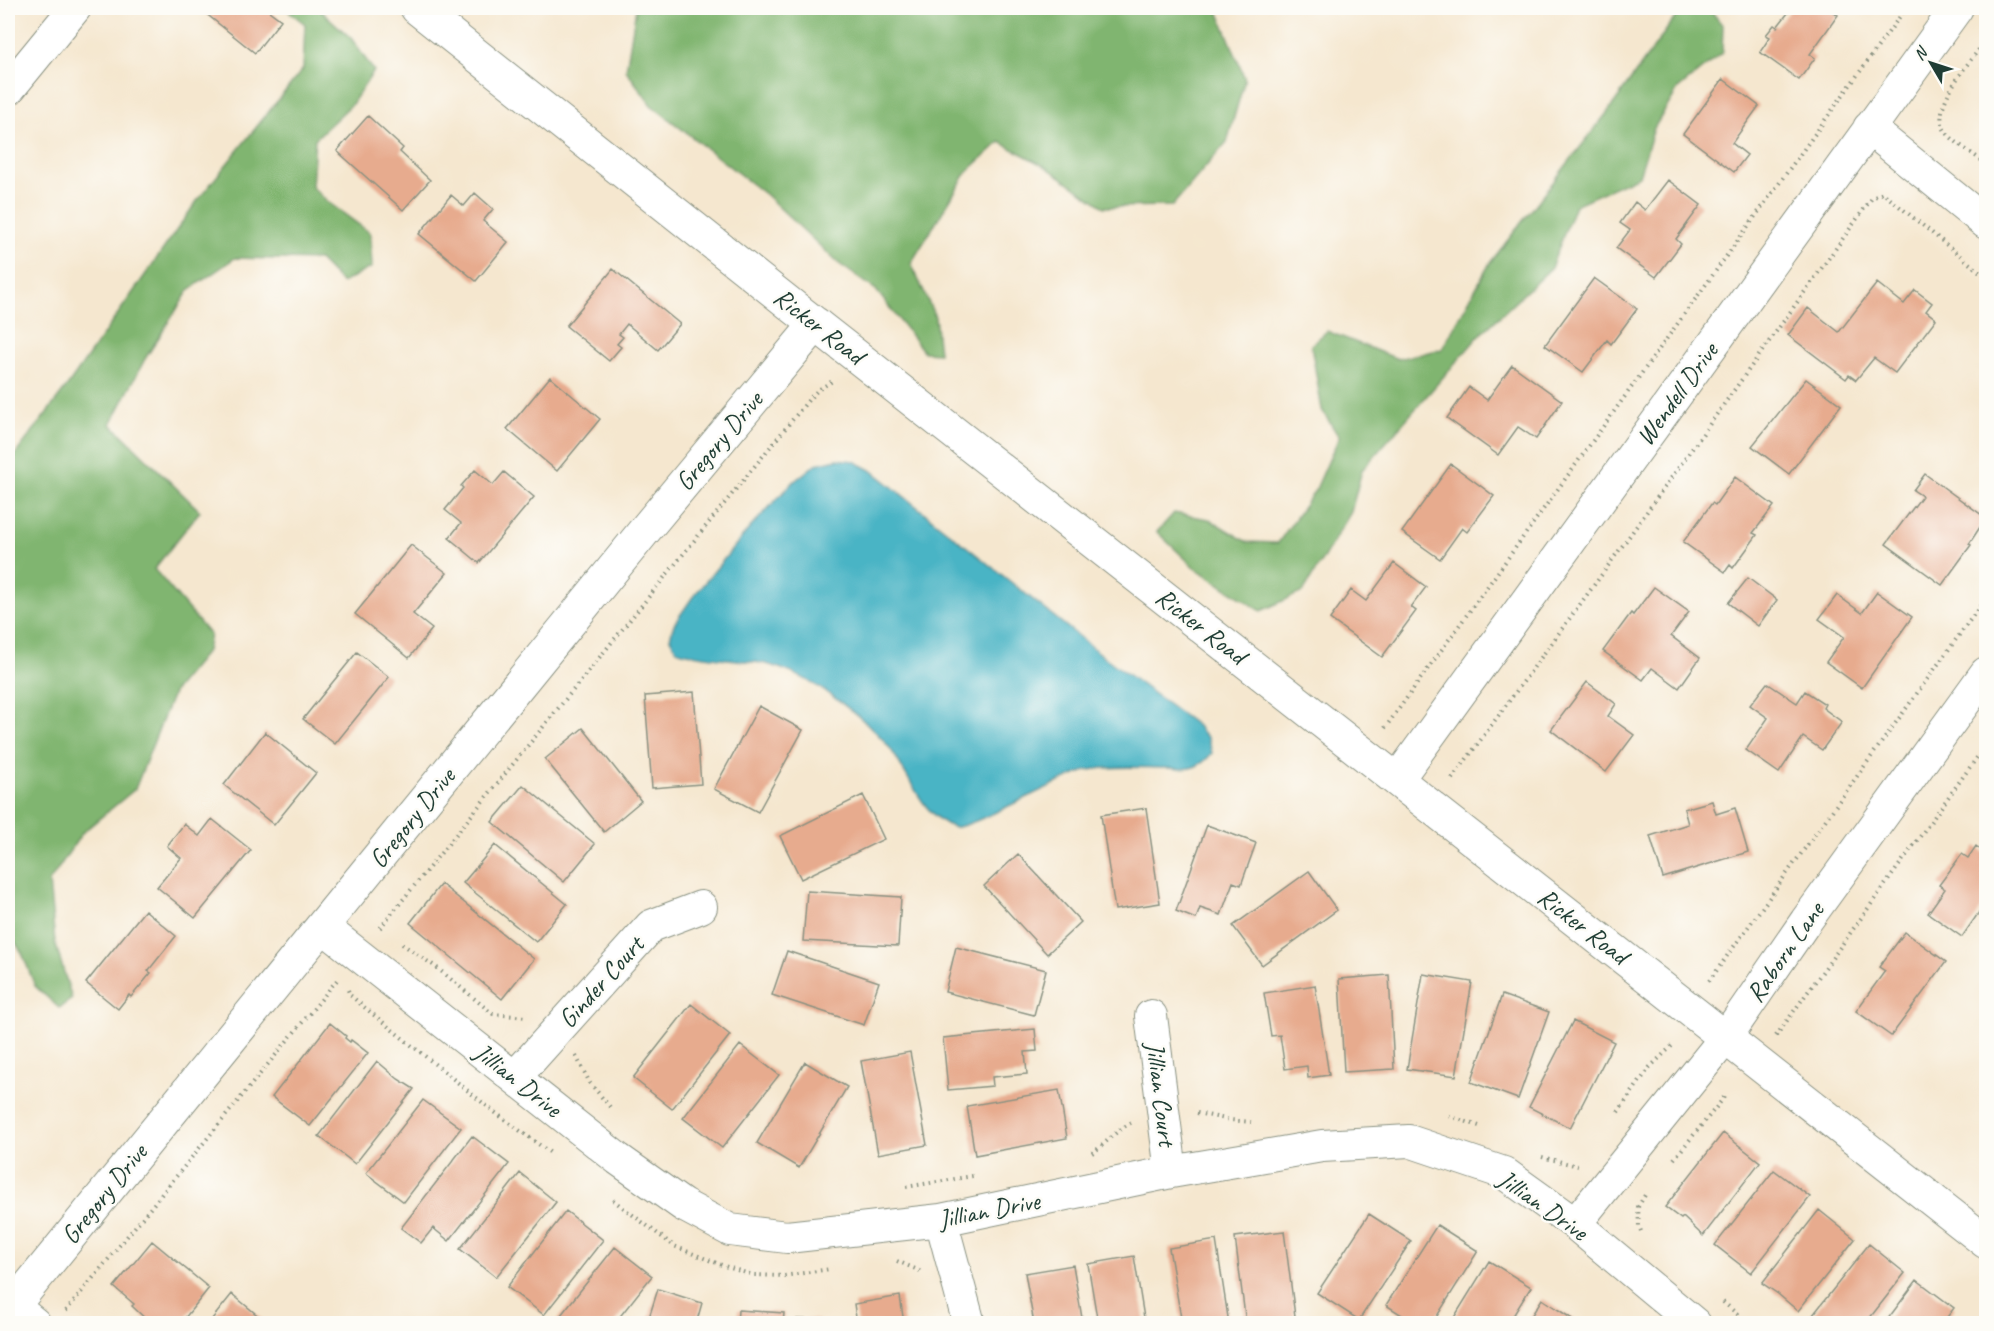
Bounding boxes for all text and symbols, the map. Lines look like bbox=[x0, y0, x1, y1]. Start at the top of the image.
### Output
north arrow bbox=[1901, 33, 1961, 93]
text: N bbox=[1909, 42, 1933, 64]
street label: Ricker Road bbox=[767, 280, 874, 374]
street label: Wendell Drive bbox=[1629, 334, 1727, 452]
street label: Gregory Drive bbox=[668, 383, 772, 497]
street label: Ricker Road bbox=[1149, 580, 1256, 674]
street label: Gregory Drive bbox=[362, 759, 464, 875]
street label: Ricker Road bbox=[1531, 880, 1638, 974]
street label: Raborn Lane bbox=[1739, 893, 1833, 1008]
street label: Ginder Court bbox=[551, 927, 653, 1035]
street label: Jillian Drive bbox=[466, 1034, 570, 1125]
street label: Jillian Court bbox=[1138, 1038, 1184, 1150]
street label: Gregory Drive bbox=[54, 1135, 156, 1251]
street label: Jillian Drive bbox=[1490, 1161, 1596, 1249]
street label: Jillian Drive bbox=[934, 1184, 1044, 1236]

